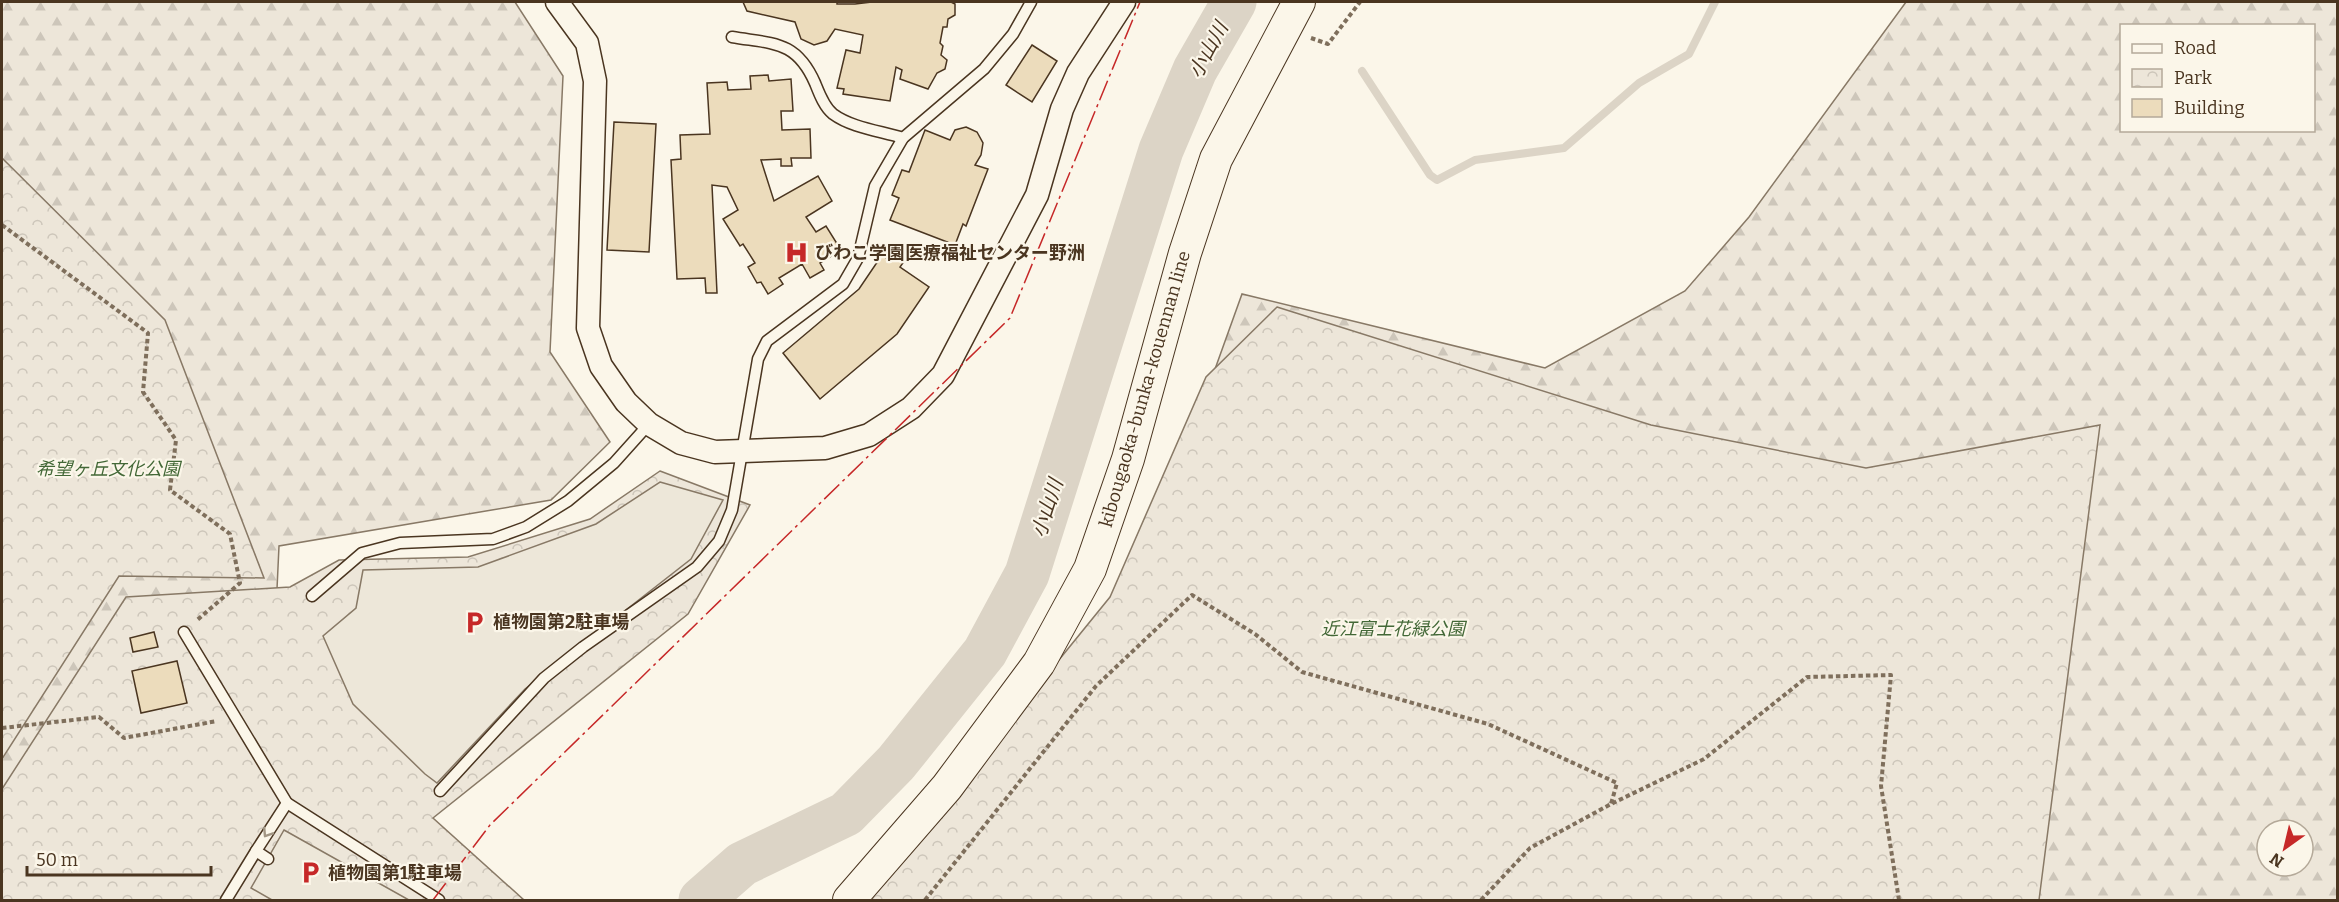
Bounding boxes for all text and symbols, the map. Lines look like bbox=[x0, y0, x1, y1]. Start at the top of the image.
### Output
water label: 小山川 bbox=[1183, 16, 1234, 82]
legend bbox=[2120, 24, 2315, 132]
text: Road bbox=[2174, 37, 2217, 59]
text: Park bbox=[2174, 67, 2213, 89]
text: Building bbox=[2174, 97, 2245, 119]
hospital icon: びわこ学園医療福祉センター野洲 bbox=[784, 240, 810, 266]
place label: びわこ学園医療福祉センター野洲 bbox=[815, 242, 1085, 264]
street label: kibougaoka-bunka-kouennan line bbox=[1095, 248, 1195, 530]
park label: 希望ヶ丘文化公園 bbox=[36, 458, 183, 480]
water label: 小山川 bbox=[1026, 474, 1068, 540]
parking icon: 植物園第2駐車場 bbox=[462, 609, 488, 635]
place label: 植物園第2駐車場 bbox=[493, 611, 629, 633]
park label: 近江富士花緑公園 bbox=[1321, 618, 1468, 640]
north arrow bbox=[2255, 818, 2315, 878]
one-way arrow bbox=[263, 827, 275, 837]
scale bar bbox=[27, 839, 212, 877]
text: 50 m bbox=[36, 849, 78, 871]
text: N bbox=[2266, 849, 2287, 871]
parking icon: 植物園第1駐車場 bbox=[297, 860, 323, 886]
place label: 植物園第1駐車場 bbox=[328, 862, 462, 884]

